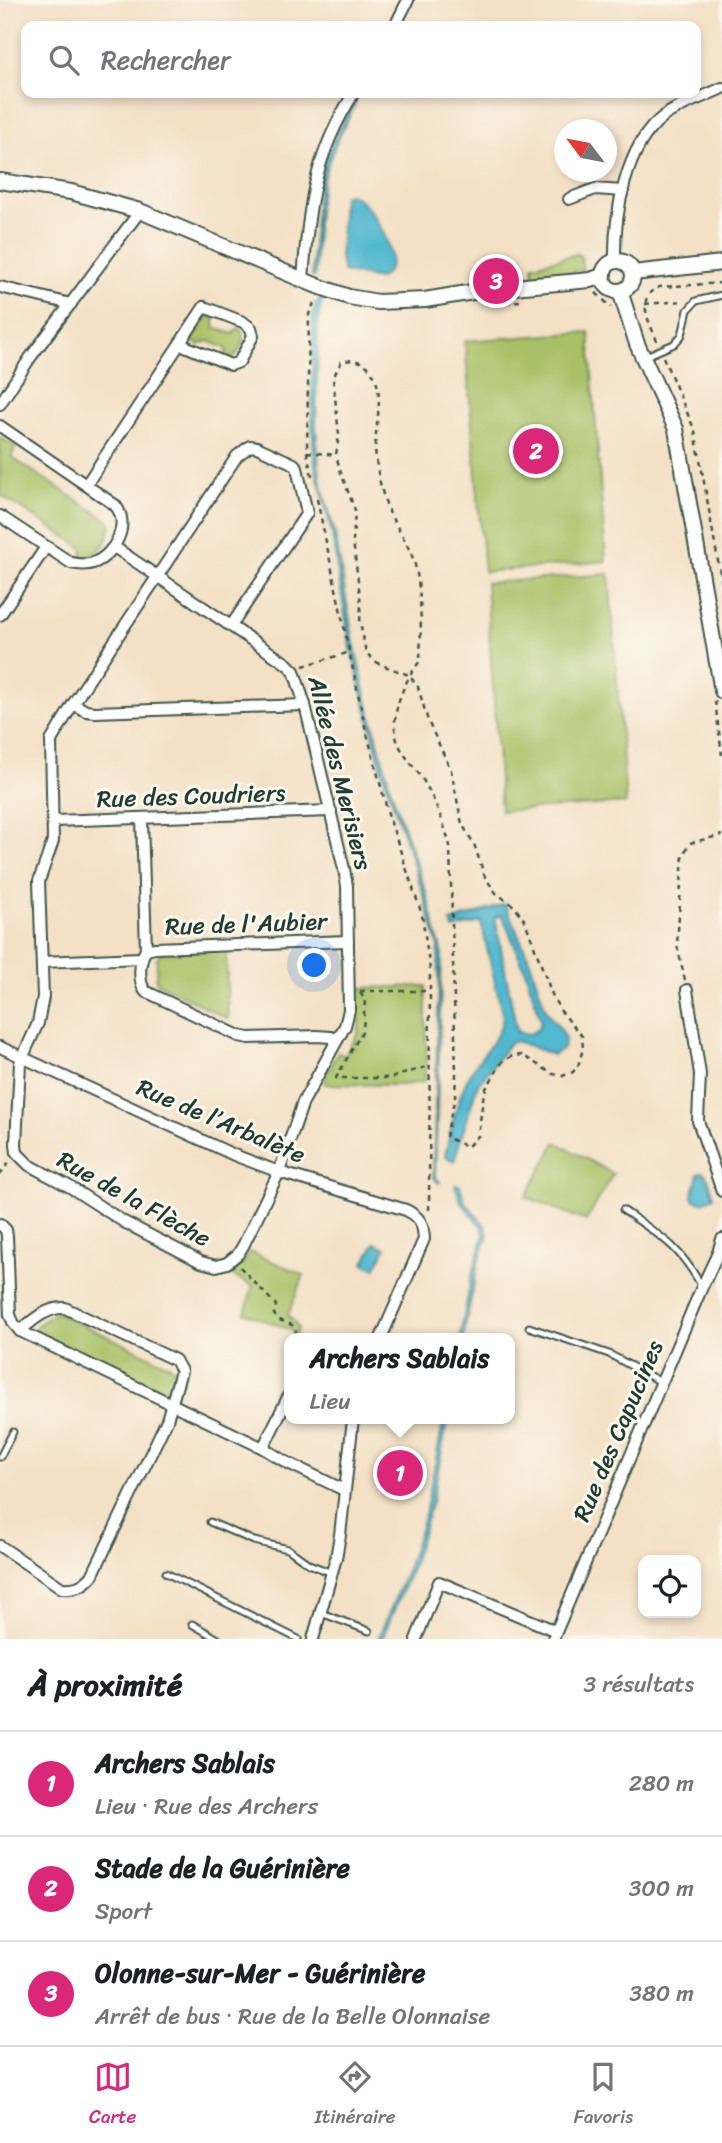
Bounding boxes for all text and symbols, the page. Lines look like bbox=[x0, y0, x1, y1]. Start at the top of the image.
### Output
search box bbox=[21, 21, 701, 98]
text: Rechercher bbox=[101, 37, 231, 83]
icon: search bbox=[45, 41, 83, 79]
north arrow bbox=[554, 119, 617, 182]
pin: 3 bbox=[473, 255, 519, 307]
pin: 2 bbox=[513, 425, 559, 477]
street label: Allée des Merisiers bbox=[295, 670, 384, 875]
street label: Rue des Coudriers bbox=[96, 772, 286, 820]
street label: Rue de l'Aubier bbox=[164, 900, 330, 948]
your location bbox=[297, 948, 331, 982]
street label: Rue de l’Arbalète bbox=[130, 1066, 312, 1176]
street label: Rue de la Flèche bbox=[49, 1139, 219, 1259]
popup bbox=[284, 1333, 515, 1424]
street label: Rue des Capucines bbox=[561, 1333, 675, 1528]
text: Archers Sablais bbox=[310, 1335, 489, 1381]
text: Lieu bbox=[310, 1381, 351, 1422]
pin: 1 bbox=[377, 1447, 423, 1499]
map controls bbox=[638, 1555, 701, 1618]
button: locate bbox=[638, 1555, 701, 1618]
text: À proximité bbox=[28, 1658, 182, 1712]
text: 3 résultats bbox=[584, 1664, 694, 1705]
text: Archers Sablais bbox=[95, 1740, 275, 1786]
text: 1 bbox=[46, 1763, 56, 1804]
text: 280 m bbox=[629, 1763, 694, 1804]
text: Lieu · Rue des Archers bbox=[95, 1786, 318, 1827]
text: Stade de la Guérinière bbox=[95, 1845, 350, 1891]
text: 2 bbox=[44, 1868, 58, 1909]
text: 300 m bbox=[629, 1868, 694, 1909]
text: Sport bbox=[95, 1891, 152, 1932]
text: Olonne-sur-Mer - Guérinière bbox=[95, 1950, 425, 1996]
text: 3 bbox=[45, 1973, 57, 2014]
text: 380 m bbox=[629, 1973, 694, 2014]
text: Arrêt de bus · Rue de la Belle Olonnaise bbox=[95, 1996, 490, 2037]
tab: Carte bbox=[89, 2058, 136, 2133]
tab: Itinéraire bbox=[314, 2058, 396, 2133]
tab: Favoris bbox=[574, 2058, 633, 2133]

